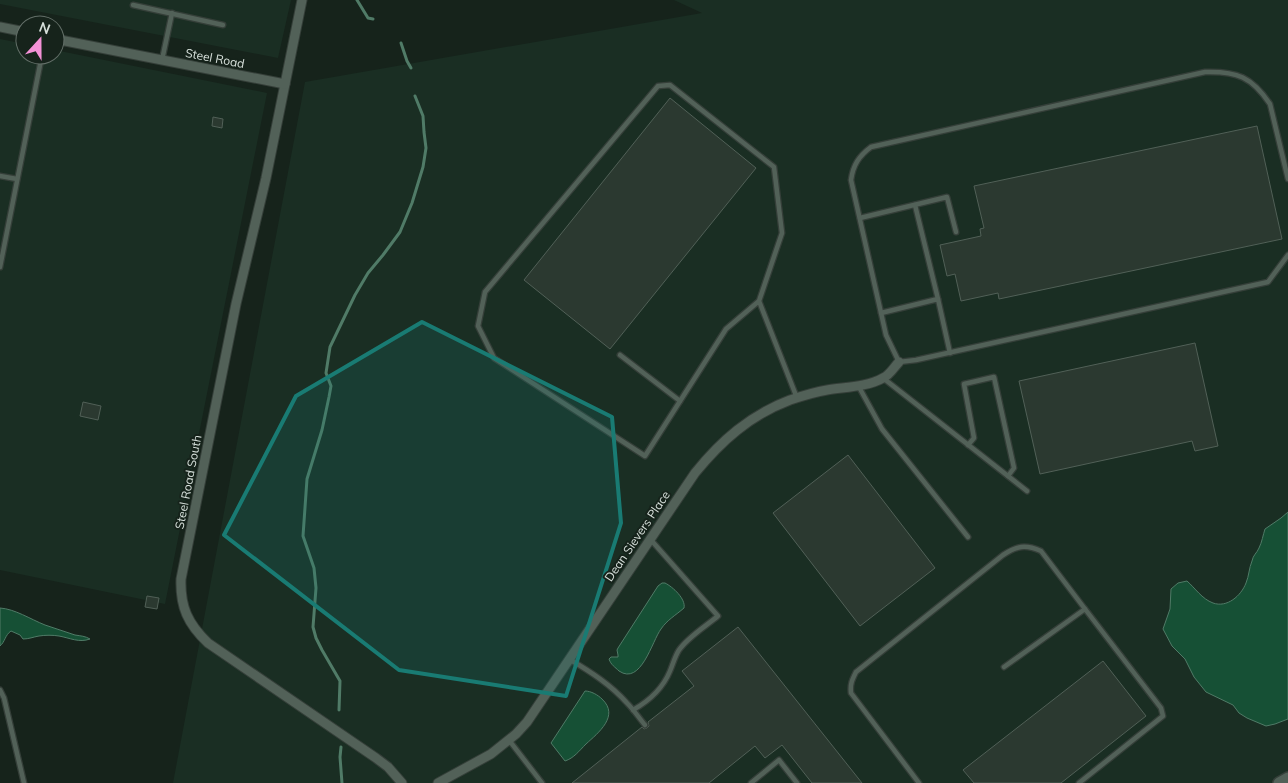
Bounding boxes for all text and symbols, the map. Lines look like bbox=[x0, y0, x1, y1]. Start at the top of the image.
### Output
north arrow bbox=[15, 15, 65, 65]
text: N bbox=[36, 18, 53, 38]
street label: Steel Road bbox=[184, 45, 246, 71]
street label: Steel Road South bbox=[172, 434, 204, 530]
street label: Dean Sievers Place bbox=[601, 488, 673, 584]

